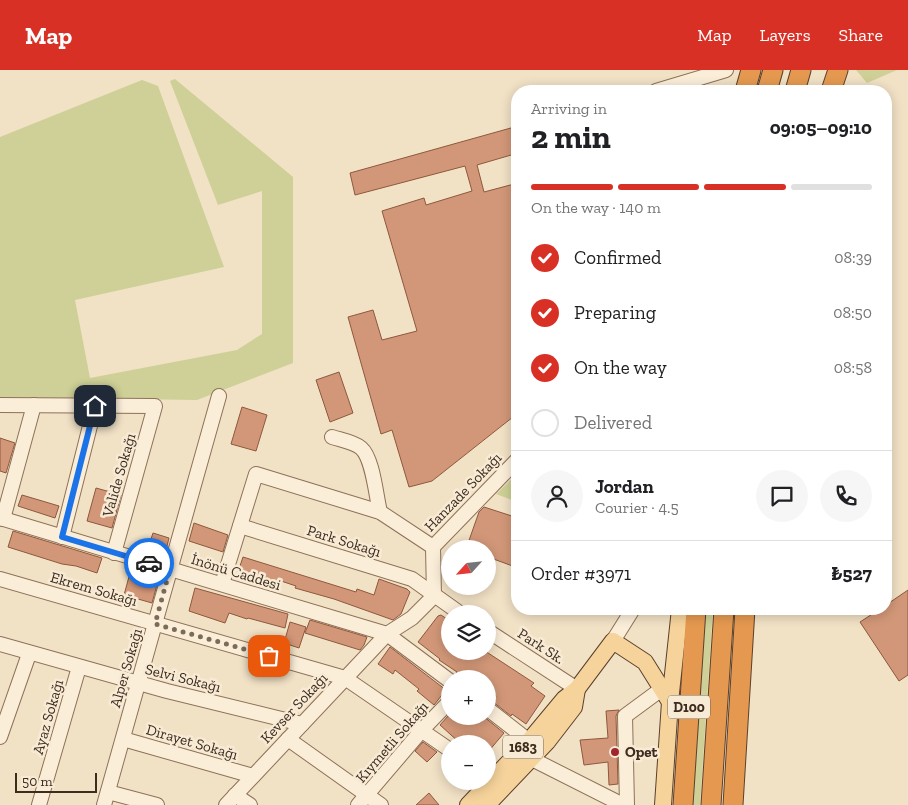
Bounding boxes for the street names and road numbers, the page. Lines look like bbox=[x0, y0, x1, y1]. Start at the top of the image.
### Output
street label: Valide Sokağı bbox=[98, 431, 140, 520]
street label: Hanzade Sokağı bbox=[421, 449, 505, 535]
street label: Park Sokağı bbox=[305, 521, 383, 561]
street label: İnönü Caddesi bbox=[189, 550, 283, 594]
street label: Ekrem Sokağı bbox=[49, 568, 139, 610]
street label: Park Sk. bbox=[514, 624, 568, 668]
street label: Alper Sokağı bbox=[106, 626, 146, 710]
street label: Selvi Sokağı bbox=[143, 660, 223, 696]
street label: Kevser Sokağı bbox=[257, 669, 331, 747]
street label: Ayaz Sokağı bbox=[29, 677, 67, 757]
road number: D100 bbox=[668, 696, 710, 719]
street label: Kıymetli Sokağı bbox=[352, 698, 432, 786]
street label: Dirayet Sokağı bbox=[144, 720, 240, 764]
road number: 1683 bbox=[503, 736, 543, 759]

